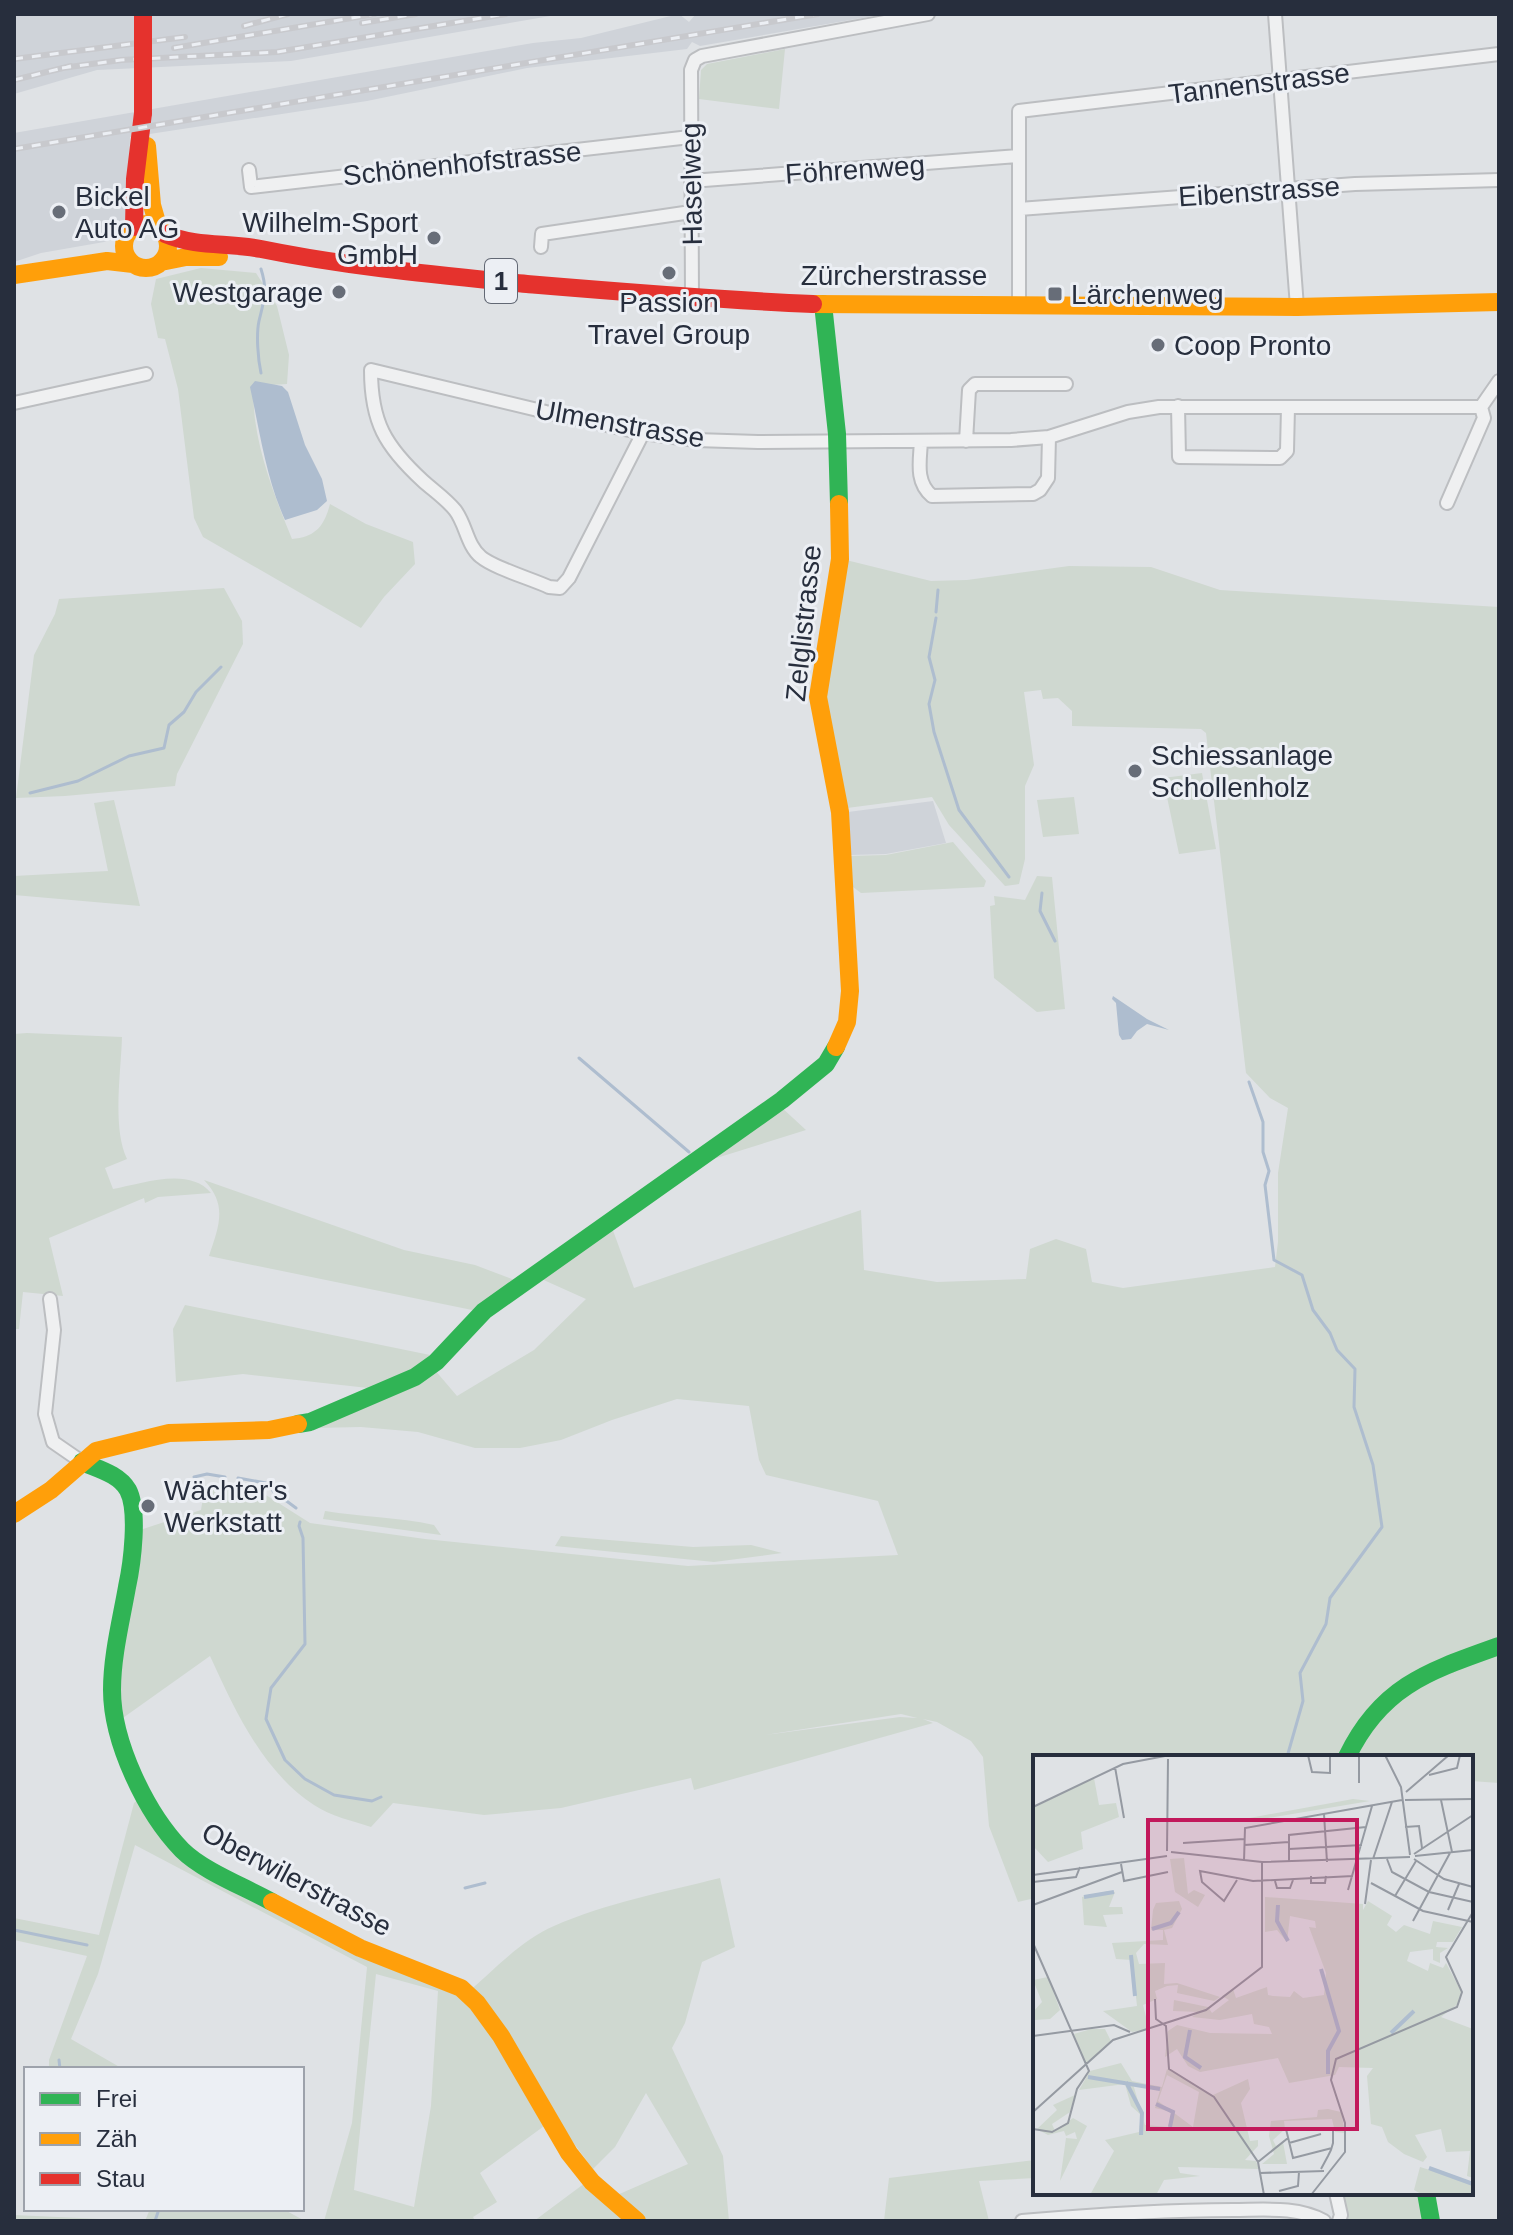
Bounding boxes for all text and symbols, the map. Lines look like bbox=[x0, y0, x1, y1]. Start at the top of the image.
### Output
street label: Tannenstrasse bbox=[1167, 57, 1351, 110]
street label: Haselweg bbox=[675, 122, 708, 246]
street label: Schönenhofstrasse bbox=[341, 136, 583, 191]
street label: Föhrenweg bbox=[784, 149, 926, 190]
street label: Eibenstrasse bbox=[1177, 170, 1341, 213]
place label: Bickel Auto AG bbox=[75, 181, 179, 244]
marker: Bickel Auto AG bbox=[50, 203, 68, 221]
place label: Wilhelm-Sport GmbH bbox=[242, 207, 418, 270]
marker: Wilhelm-Sport GmbH bbox=[425, 229, 443, 247]
road number: 1 bbox=[485, 259, 517, 303]
street label: Zürcherstrasse bbox=[801, 260, 987, 291]
marker: Passion Travel Group bbox=[660, 264, 678, 282]
place label: Westgarage bbox=[173, 277, 323, 308]
place label: Lärchenweg bbox=[1071, 279, 1224, 310]
marker: Westgarage bbox=[330, 283, 348, 301]
marker: Lärchenweg bbox=[1046, 285, 1064, 303]
place label: Passion Travel Group bbox=[588, 287, 750, 350]
place label: Coop Pronto bbox=[1174, 330, 1331, 361]
marker: Coop Pronto bbox=[1149, 336, 1167, 354]
street label: Ulmenstrasse bbox=[533, 393, 707, 454]
street label: Zelglistrasse bbox=[780, 543, 827, 703]
place label: Schiessanlage Schollenholz bbox=[1151, 740, 1333, 803]
marker: Schiessanlage Schollenholz bbox=[1126, 762, 1144, 780]
place label: Wächter's Werkstatt bbox=[164, 1475, 288, 1538]
marker: Wächter's Werkstatt bbox=[139, 1497, 157, 1515]
inset map bbox=[1033, 1755, 1473, 2195]
street label: Oberwilerstrasse bbox=[197, 1816, 397, 1942]
legend bbox=[24, 2067, 304, 2211]
text: Frei bbox=[96, 2085, 137, 2112]
text: Zäh bbox=[96, 2125, 137, 2152]
text: Stau bbox=[96, 2165, 145, 2192]

